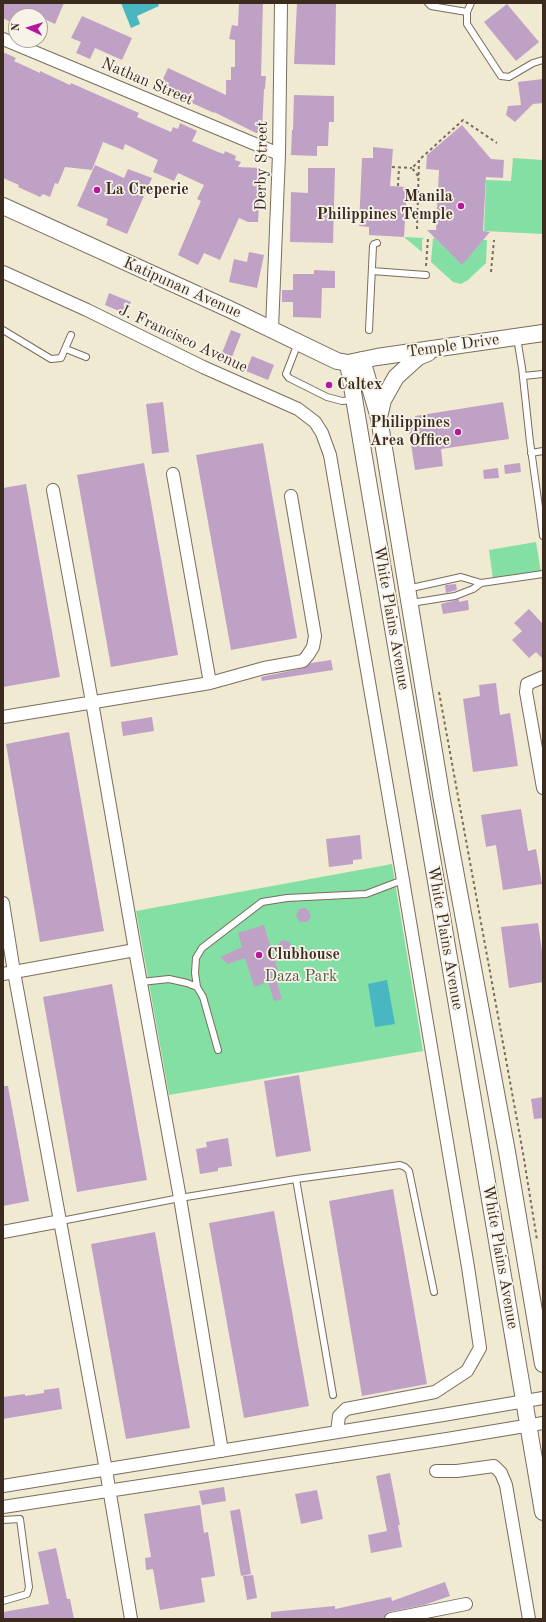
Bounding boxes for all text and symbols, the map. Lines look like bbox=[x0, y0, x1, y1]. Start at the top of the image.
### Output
north arrow bbox=[8, 8, 48, 48]
text: N bbox=[11, 23, 22, 32]
street label: Nathan Street bbox=[98, 54, 196, 110]
street label: Derby Street bbox=[252, 121, 272, 211]
place label: La Creperie bbox=[105, 180, 189, 200]
marker: La Creperie bbox=[92, 185, 102, 195]
place label: Manila Philippines Temple bbox=[316, 187, 453, 225]
marker: Manila Philippines Temple bbox=[456, 201, 466, 211]
street label: Katipunan Avenue bbox=[120, 253, 244, 323]
street label: J. Francisco Avenue bbox=[116, 301, 250, 377]
street label: Temple Drive bbox=[405, 330, 501, 362]
place label: Caltex bbox=[337, 375, 382, 395]
marker: Caltex bbox=[324, 380, 334, 390]
place label: Philippines Area Office bbox=[370, 413, 450, 451]
marker: Philippines Area Office bbox=[453, 427, 463, 437]
street label: White Plains Avenue bbox=[369, 545, 413, 691]
street label: White Plains Avenue bbox=[423, 865, 467, 1011]
place label: Clubhouse bbox=[267, 945, 340, 965]
marker: Clubhouse bbox=[254, 950, 264, 960]
park label: Daza Park bbox=[265, 967, 337, 987]
street label: White Plains Avenue bbox=[478, 1184, 522, 1330]

